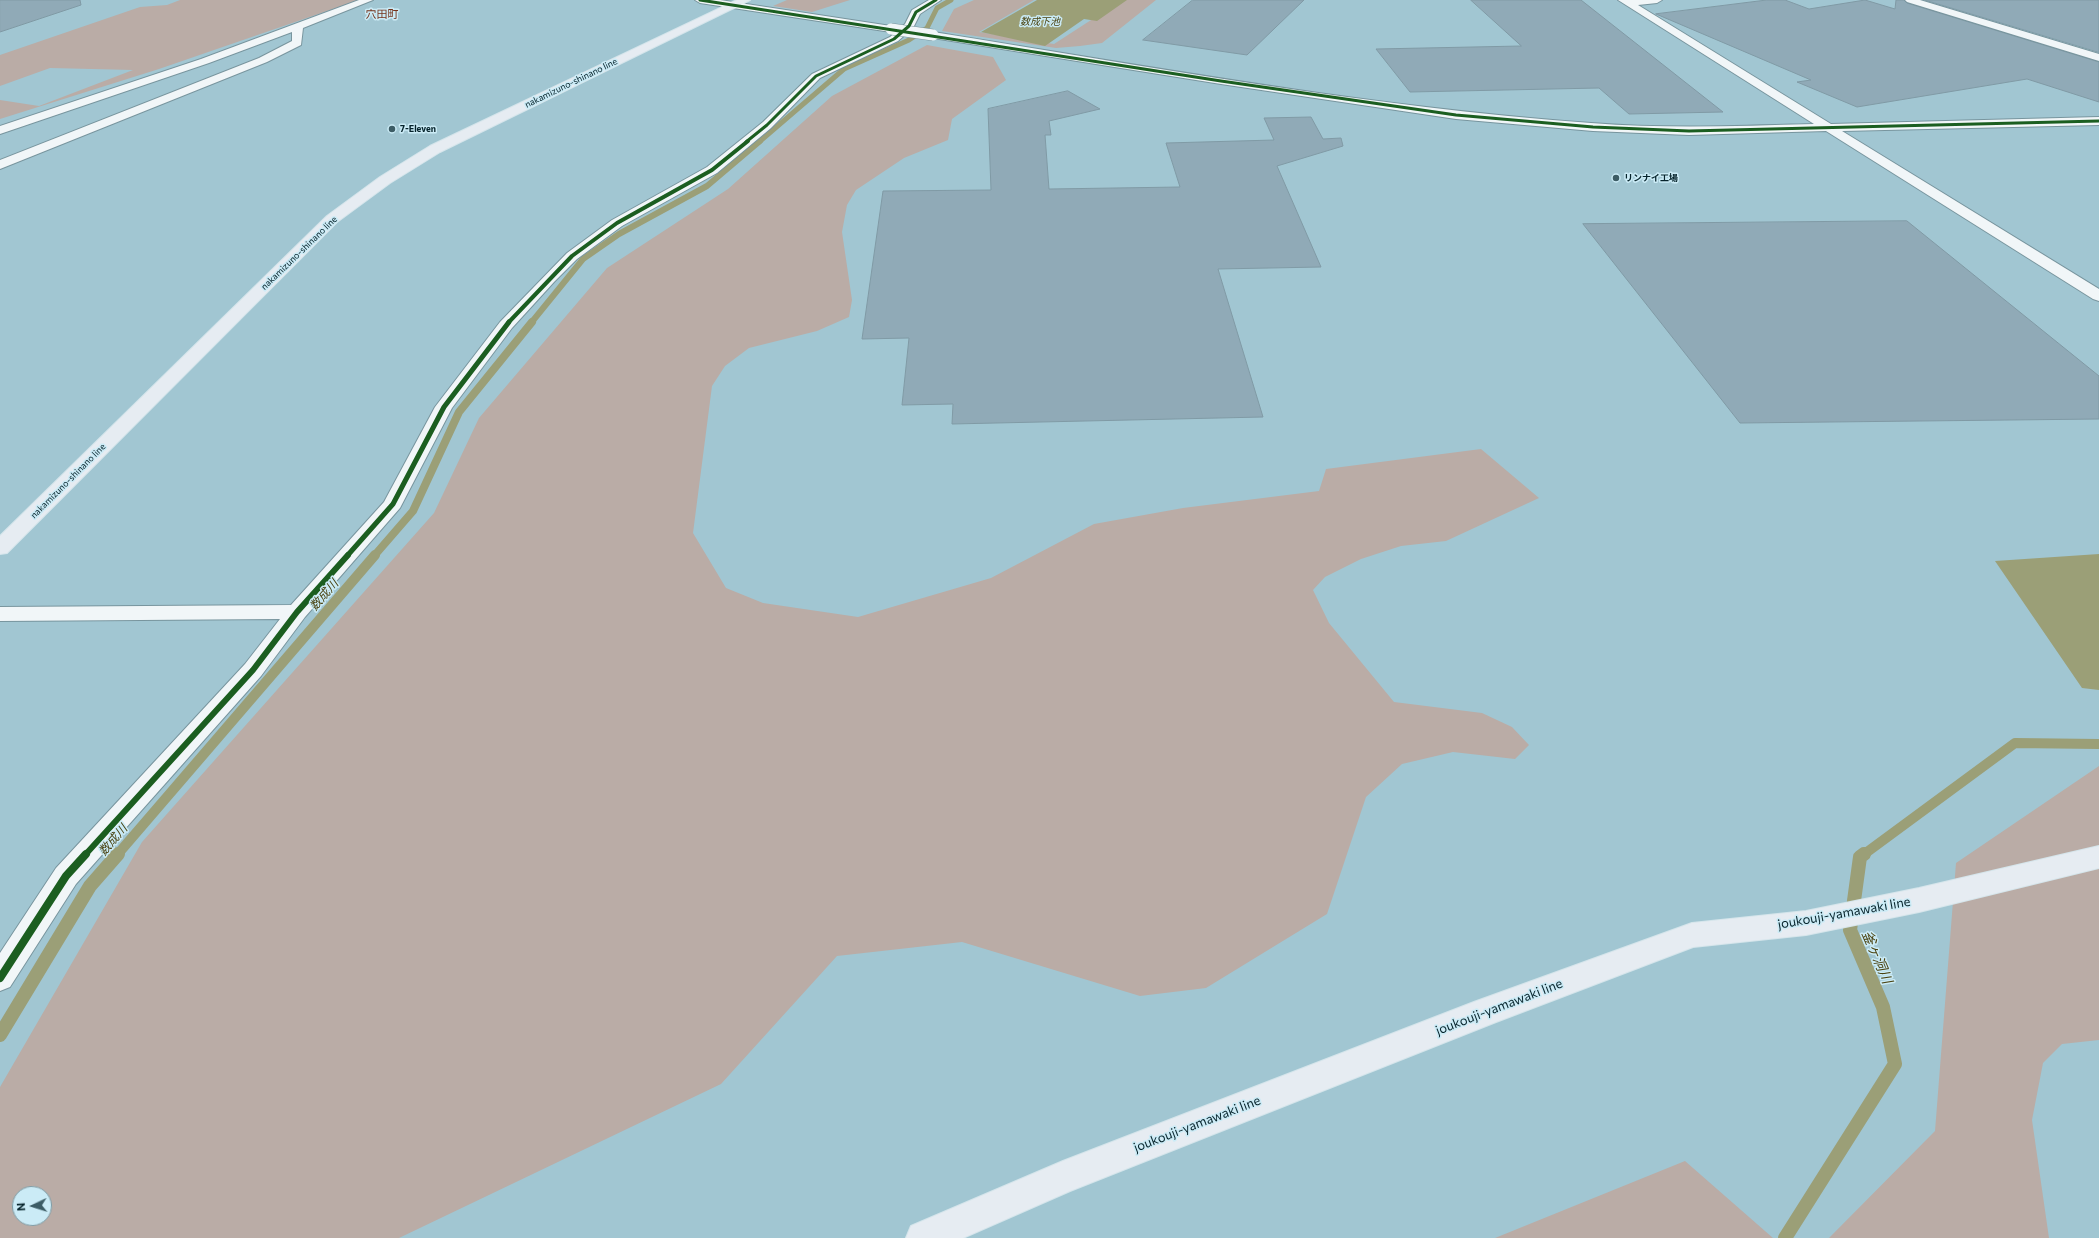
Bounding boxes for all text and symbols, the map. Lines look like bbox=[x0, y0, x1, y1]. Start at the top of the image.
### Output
district label: 穴田町 bbox=[366, 7, 398, 21]
water label: 数成下池 bbox=[1020, 16, 1060, 28]
street label: nakamizuno-shinano line bbox=[523, 56, 619, 110]
marker: 7-Eleven bbox=[387, 124, 397, 134]
place label: 7-Eleven bbox=[400, 124, 436, 134]
marker: リンナイ工場 bbox=[1611, 173, 1621, 183]
place label: リンナイ工場 bbox=[1624, 173, 1678, 183]
street label: nakamizuno-shinano line bbox=[259, 214, 339, 292]
street label: nakamizuno-shinano line bbox=[28, 441, 108, 521]
water label: 数成川 bbox=[307, 577, 341, 613]
water label: 数成川 bbox=[96, 822, 130, 858]
street label: joukouji-yamawaki line bbox=[1776, 894, 1912, 932]
water label: 釜ヶ洞川 bbox=[1858, 928, 1896, 986]
street label: joukouji-yamawaki line bbox=[1433, 976, 1565, 1038]
street label: joukouji-yamawaki line bbox=[1131, 1093, 1263, 1155]
north arrow bbox=[12, 1186, 52, 1226]
text: N bbox=[14, 1202, 27, 1211]

